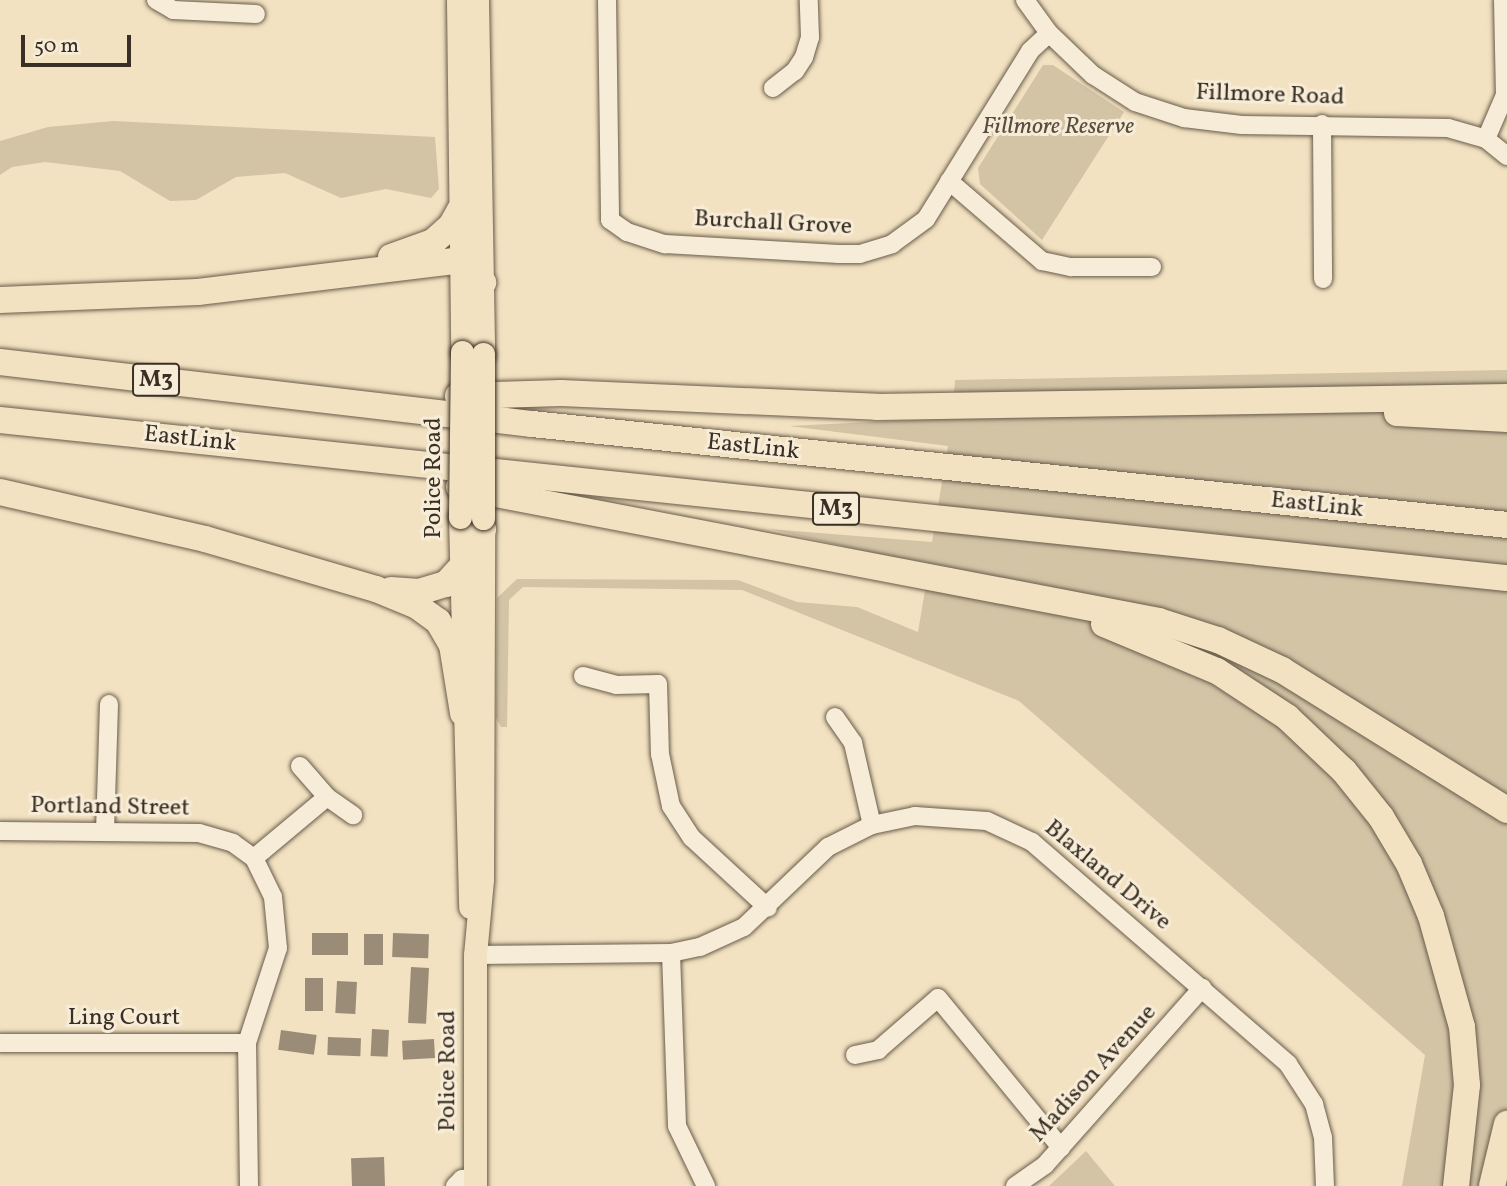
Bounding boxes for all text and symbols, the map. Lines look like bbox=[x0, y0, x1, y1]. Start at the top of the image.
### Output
scale bar bbox=[24, 21, 135, 65]
text: 50 m bbox=[34, 32, 79, 61]
street label: Fillmore Road bbox=[1195, 79, 1345, 113]
park label: Fillmore Reserve bbox=[982, 114, 1134, 142]
street label: Burchall Grove bbox=[693, 205, 853, 243]
road number: M3 bbox=[132, 360, 180, 400]
street label: Police Road bbox=[421, 417, 449, 539]
street label: EastLink bbox=[142, 421, 238, 459]
street label: EastLink bbox=[705, 429, 801, 467]
street label: EastLink bbox=[1269, 487, 1365, 525]
road number: M3 bbox=[812, 489, 860, 528]
street label: Portland Street bbox=[30, 792, 190, 824]
street label: Blaxland Drive bbox=[1038, 815, 1176, 937]
street label: Madison Avenue bbox=[1025, 999, 1163, 1149]
street label: Ling Court bbox=[68, 1005, 180, 1033]
street label: Police Road bbox=[435, 1010, 463, 1132]

